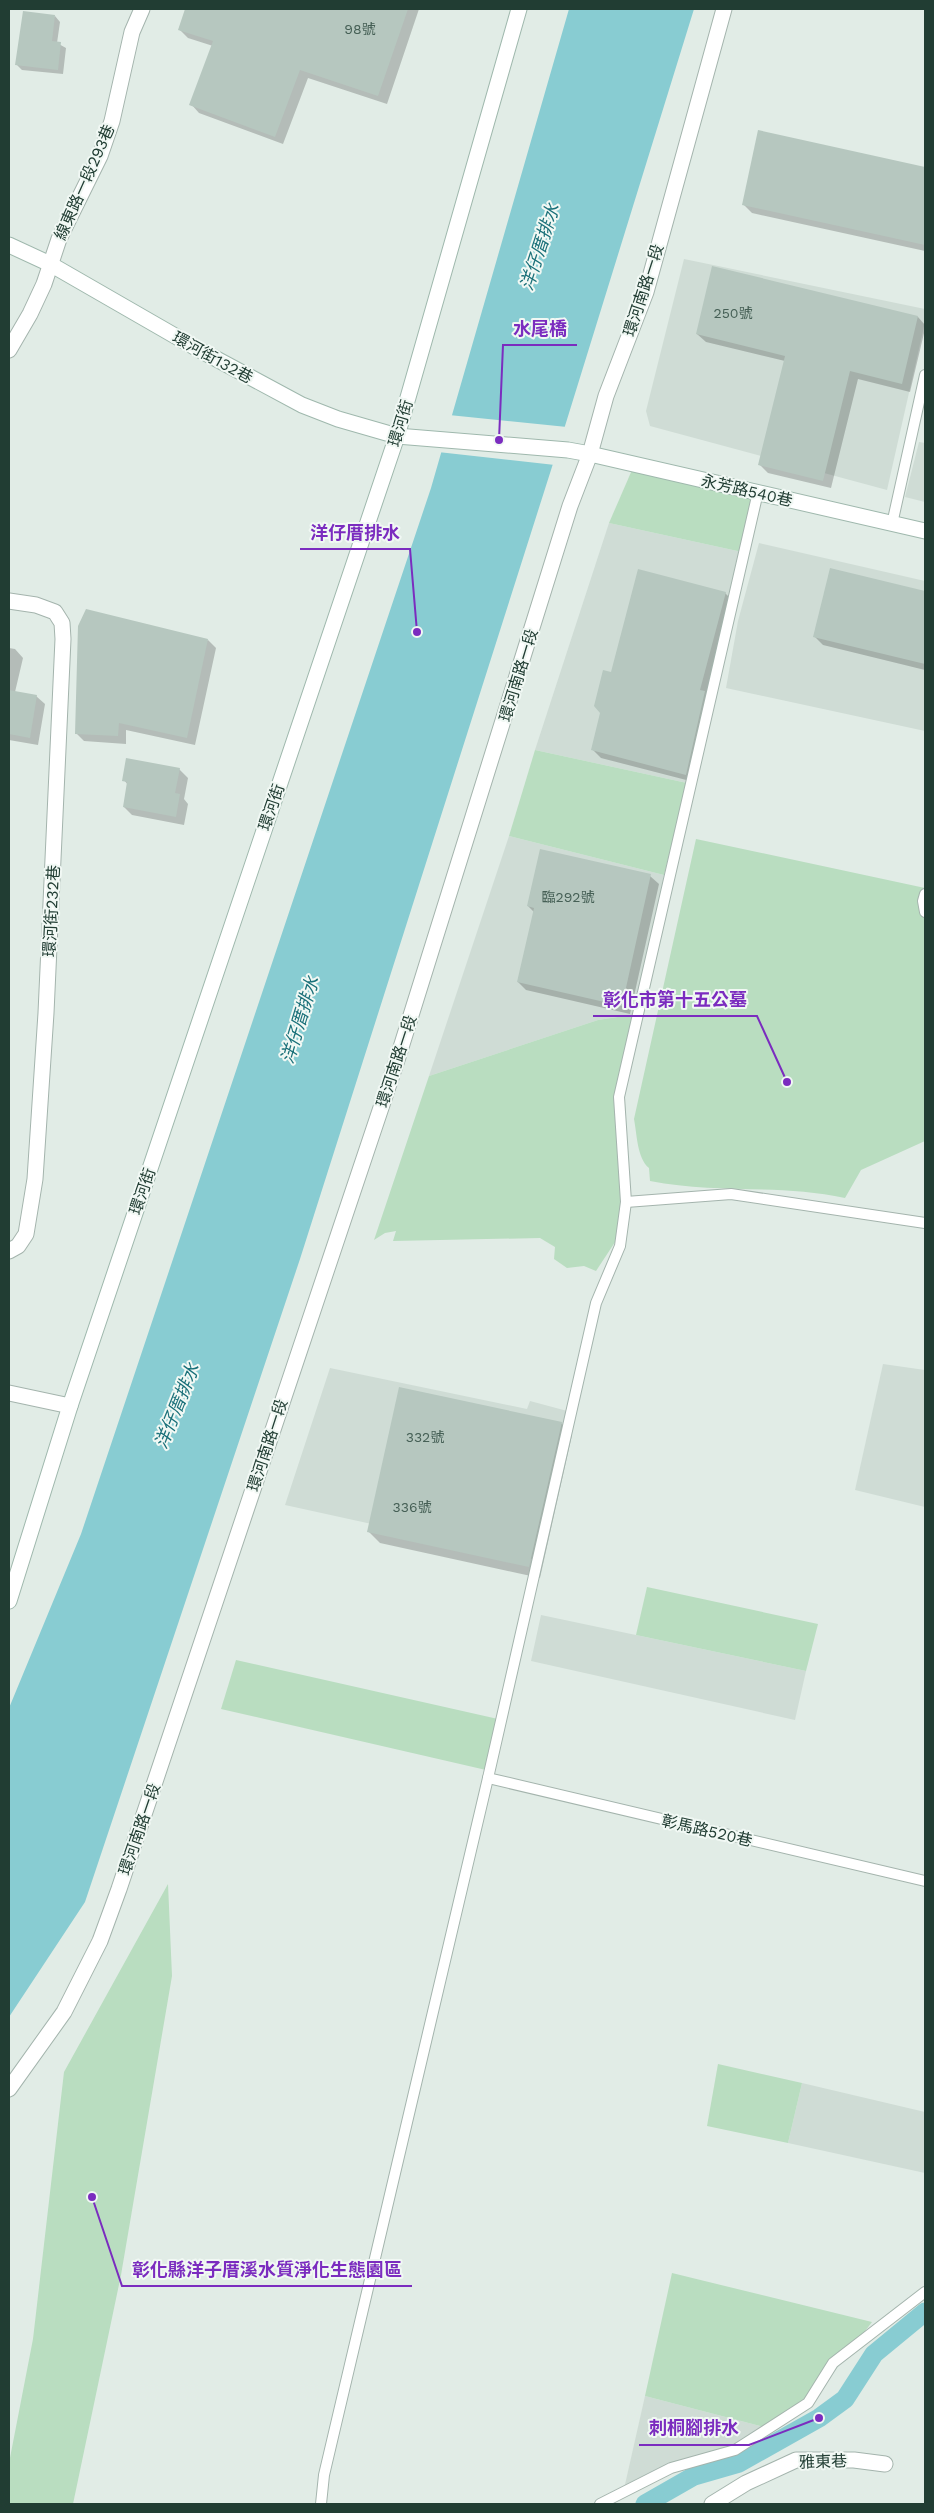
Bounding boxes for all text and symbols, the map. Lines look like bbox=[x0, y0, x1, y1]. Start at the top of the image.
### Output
house number: 98號 bbox=[344, 21, 376, 37]
street label: 線東路一段293巷 bbox=[51, 122, 118, 243]
water label: 洋仔厝排水 bbox=[516, 200, 564, 293]
street label: 環河南路一段 bbox=[620, 242, 667, 339]
house number: 250號 bbox=[713, 305, 753, 321]
callout: 水尾橋 bbox=[503, 312, 577, 345]
text: 水尾橋 bbox=[513, 318, 567, 339]
street label: 環河街132巷 bbox=[169, 328, 256, 387]
street label: 環河街 bbox=[384, 397, 417, 449]
street label: 永芳路540巷 bbox=[699, 471, 794, 510]
callout: 洋仔厝排水 bbox=[300, 516, 410, 549]
text: 洋仔厝排水 bbox=[310, 522, 400, 543]
street label: 環河南路一段 bbox=[495, 626, 542, 724]
street label: 環河街 bbox=[255, 781, 288, 833]
street label: 環河街232巷 bbox=[40, 865, 63, 957]
house number: 臨292號 bbox=[542, 889, 594, 905]
water label: 洋仔厝排水 bbox=[276, 973, 323, 1066]
callout: 彰化市第十五公墓 bbox=[593, 983, 757, 1016]
text: 彰化市第十五公墓 bbox=[603, 989, 747, 1010]
street label: 環河南路一段 bbox=[373, 1013, 420, 1110]
street label: 環河街 bbox=[126, 1165, 159, 1217]
water label: 洋仔厝排水 bbox=[150, 1359, 204, 1451]
street label: 環河南路一段 bbox=[244, 1397, 291, 1494]
house number: 332號 bbox=[406, 1429, 444, 1445]
house number: 336號 bbox=[393, 1499, 431, 1515]
street label: 環河南路一段 bbox=[115, 1781, 164, 1878]
street label: 彰馬路520巷 bbox=[660, 1811, 754, 1850]
callout: 彰化縣洋子厝溪水質淨化生態園區 bbox=[122, 2253, 412, 2286]
text: 彰化縣洋子厝溪水質淨化生態園區 bbox=[132, 2259, 402, 2280]
callout: 刺桐腳排水 bbox=[639, 2412, 749, 2445]
text: 刺桐腳排水 bbox=[649, 2417, 739, 2438]
street label: 雅東巷 bbox=[799, 2451, 847, 2472]

